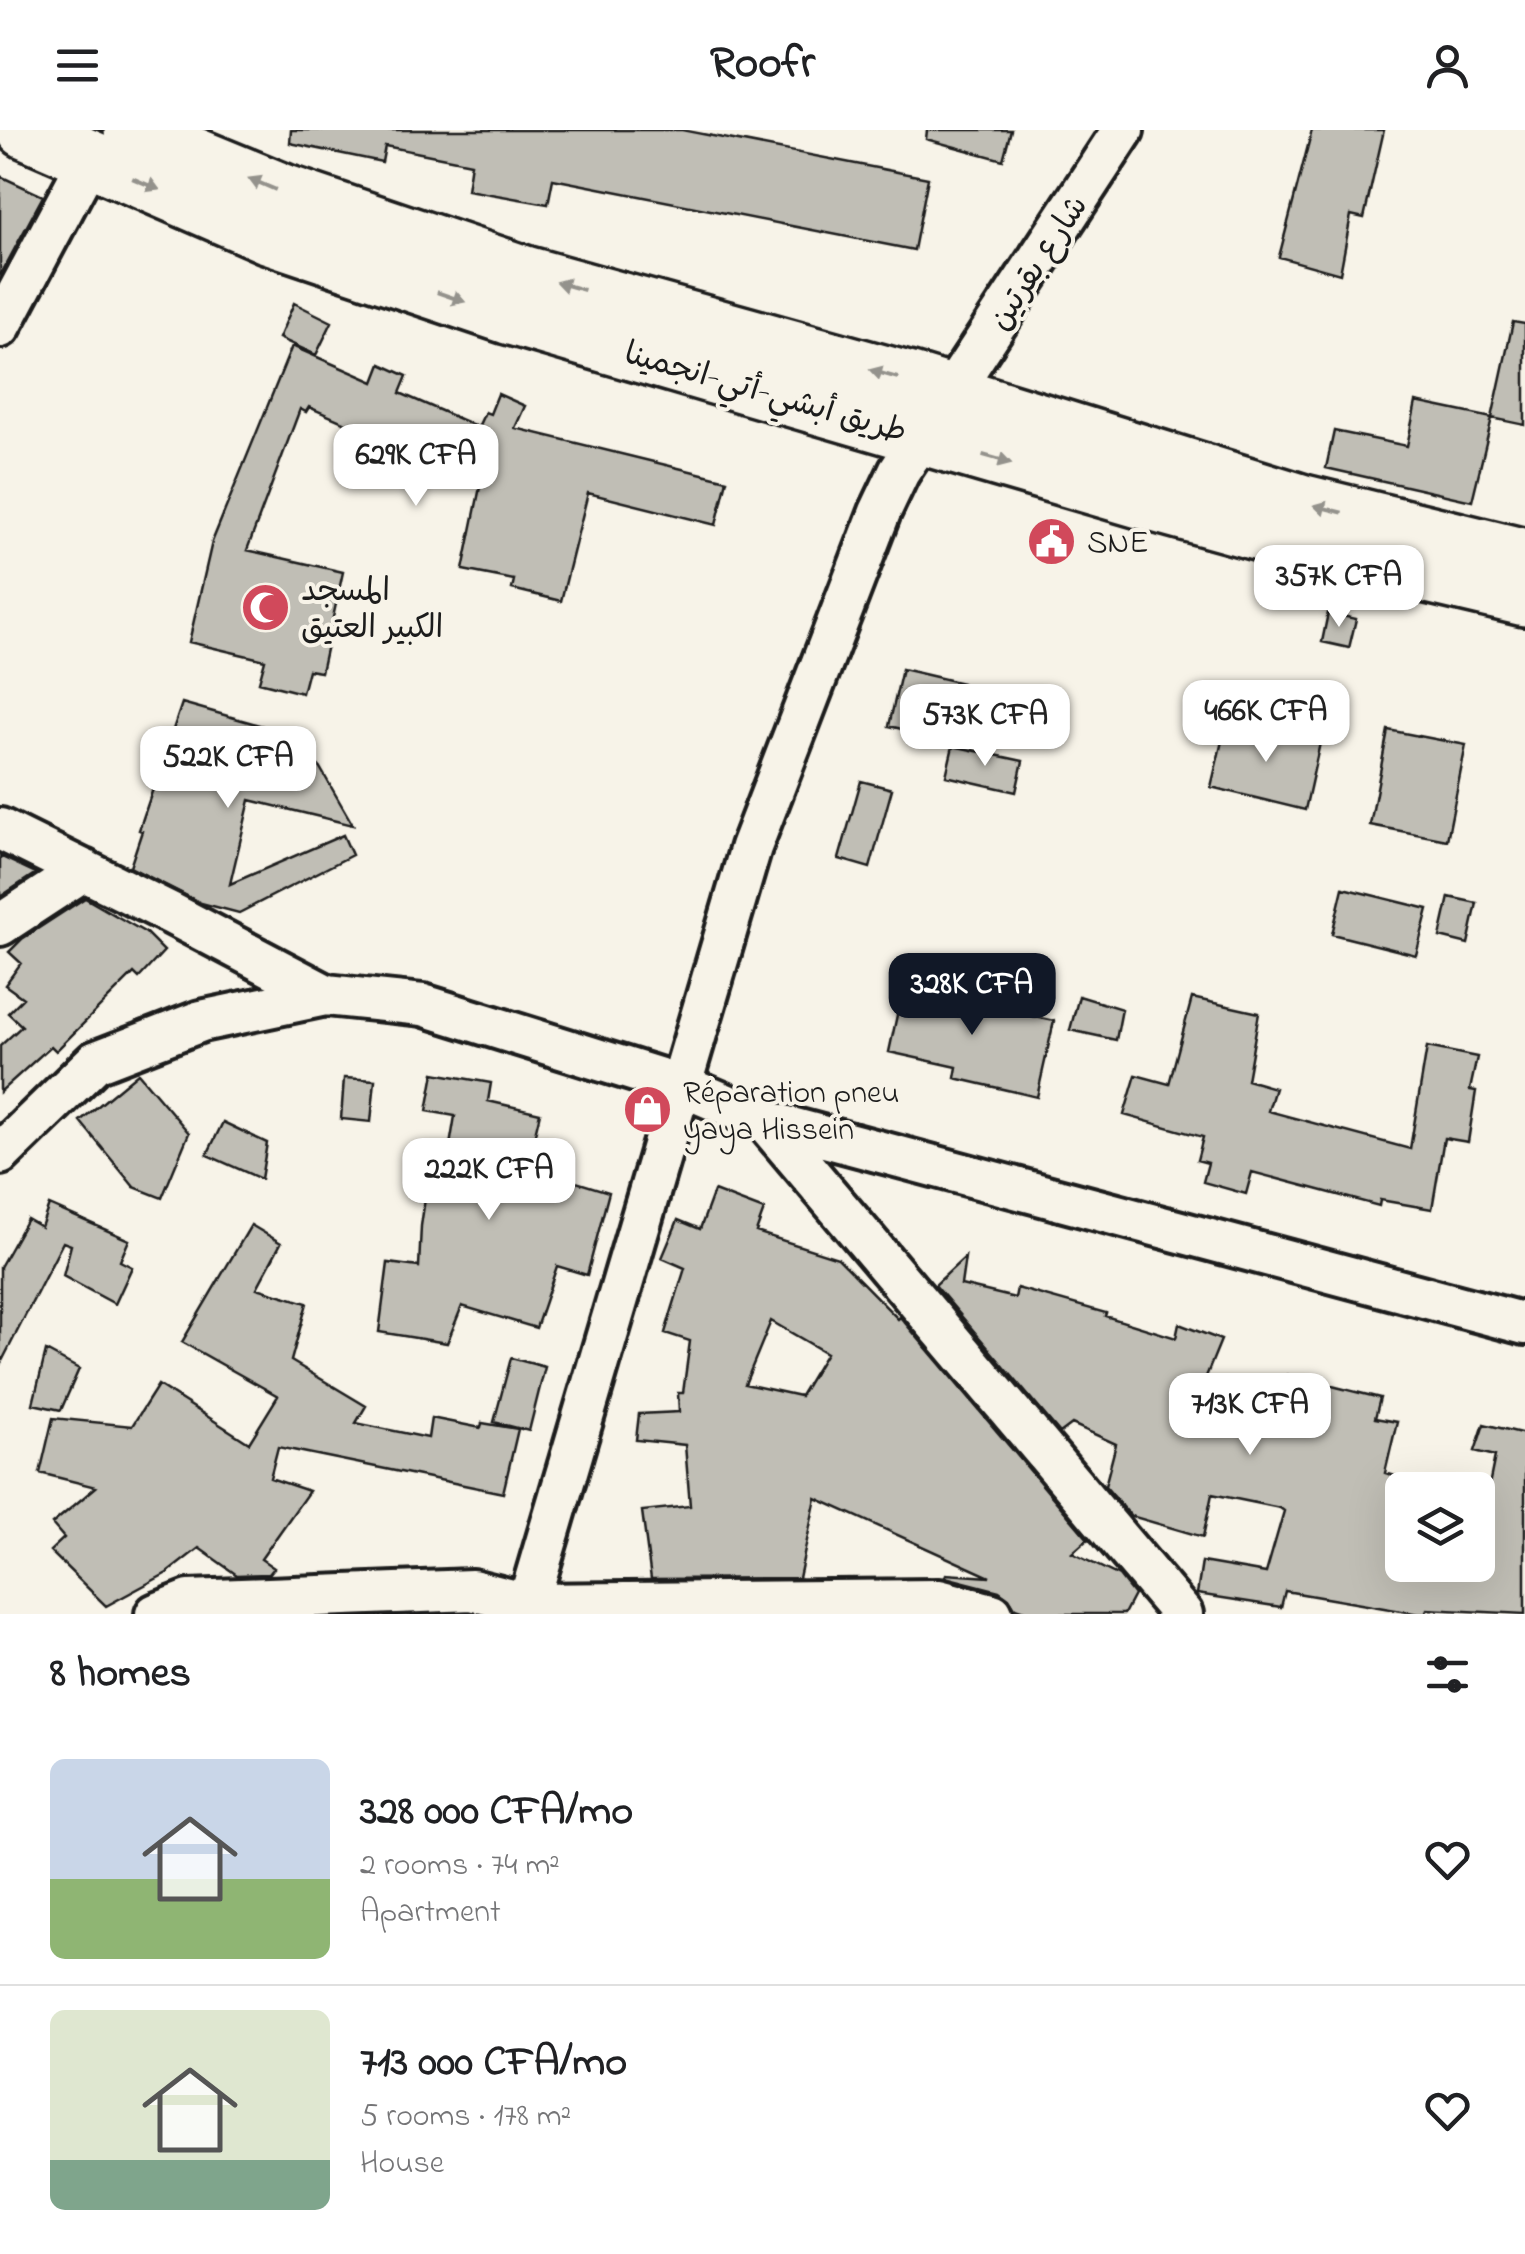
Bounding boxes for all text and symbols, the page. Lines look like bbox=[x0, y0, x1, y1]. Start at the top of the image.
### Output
text: Roofr bbox=[710, 32, 815, 98]
icon: menu bbox=[50, 38, 105, 93]
icon: person bbox=[1420, 38, 1475, 93]
one-way arrow bbox=[131, 176, 161, 192]
one-way arrow bbox=[247, 176, 277, 192]
street label: شارع بقرتين bbox=[978, 187, 1101, 341]
one-way arrow bbox=[555, 278, 586, 294]
one-way arrow bbox=[436, 290, 466, 305]
street label: طريق أبشي-أتي-انجمينا bbox=[618, 332, 912, 458]
one-way arrow bbox=[868, 365, 899, 381]
pin: 629K CFA bbox=[313, 424, 519, 509]
text: 629K CFA bbox=[355, 433, 477, 480]
one-way arrow bbox=[982, 452, 1013, 467]
one-way arrow bbox=[1312, 501, 1343, 516]
public building icon: SNE bbox=[1026, 515, 1078, 567]
place label: SNE bbox=[1087, 521, 1149, 568]
pin: 357K CFA bbox=[1236, 545, 1442, 630]
text: 357K CFA bbox=[1276, 554, 1402, 601]
place label: المسجد الكبير العتيق bbox=[301, 569, 443, 653]
mosque icon: المسجد الكبير العتيق bbox=[240, 581, 292, 633]
pin: 466K CFA bbox=[1163, 680, 1369, 765]
pin: 573K CFA bbox=[882, 684, 1088, 769]
text: 466K CFA bbox=[1205, 689, 1327, 736]
text: 573K CFA bbox=[922, 693, 1048, 740]
pin: 522K CFA bbox=[125, 726, 331, 811]
text: 522K CFA bbox=[162, 735, 294, 782]
pin: 328K CFA bbox=[869, 953, 1075, 1038]
text: 328K CFA bbox=[911, 962, 1033, 1009]
place label: Réparation pneu yaya Hissein bbox=[683, 1071, 900, 1155]
shop icon: Réparation pneu yaya Hissein bbox=[622, 1083, 674, 1135]
pin: 222K CFA bbox=[386, 1138, 592, 1223]
text: 222K CFA bbox=[424, 1147, 554, 1194]
pin: 713K CFA bbox=[1147, 1373, 1353, 1458]
text: 713K CFA bbox=[1191, 1382, 1309, 1429]
map controls bbox=[1385, 1472, 1495, 1582]
button: layers bbox=[1385, 1472, 1495, 1582]
text: 8 homes bbox=[50, 1644, 191, 1705]
icon: filters bbox=[1420, 1647, 1475, 1702]
text: 328 000 CFA/mo bbox=[360, 1782, 633, 1843]
icon: home bbox=[130, 1799, 250, 1919]
icon: heart bbox=[1420, 1832, 1475, 1887]
text: 2 rooms · 74 m² bbox=[360, 1843, 560, 1890]
text: Apartment bbox=[360, 1890, 501, 1937]
text: 713 000 CFA/mo bbox=[360, 2033, 627, 2094]
icon: home bbox=[130, 2050, 250, 2170]
icon: heart bbox=[1420, 2083, 1475, 2138]
text: 5 rooms · 178 m² bbox=[360, 2094, 571, 2141]
text: House bbox=[360, 2141, 444, 2188]

